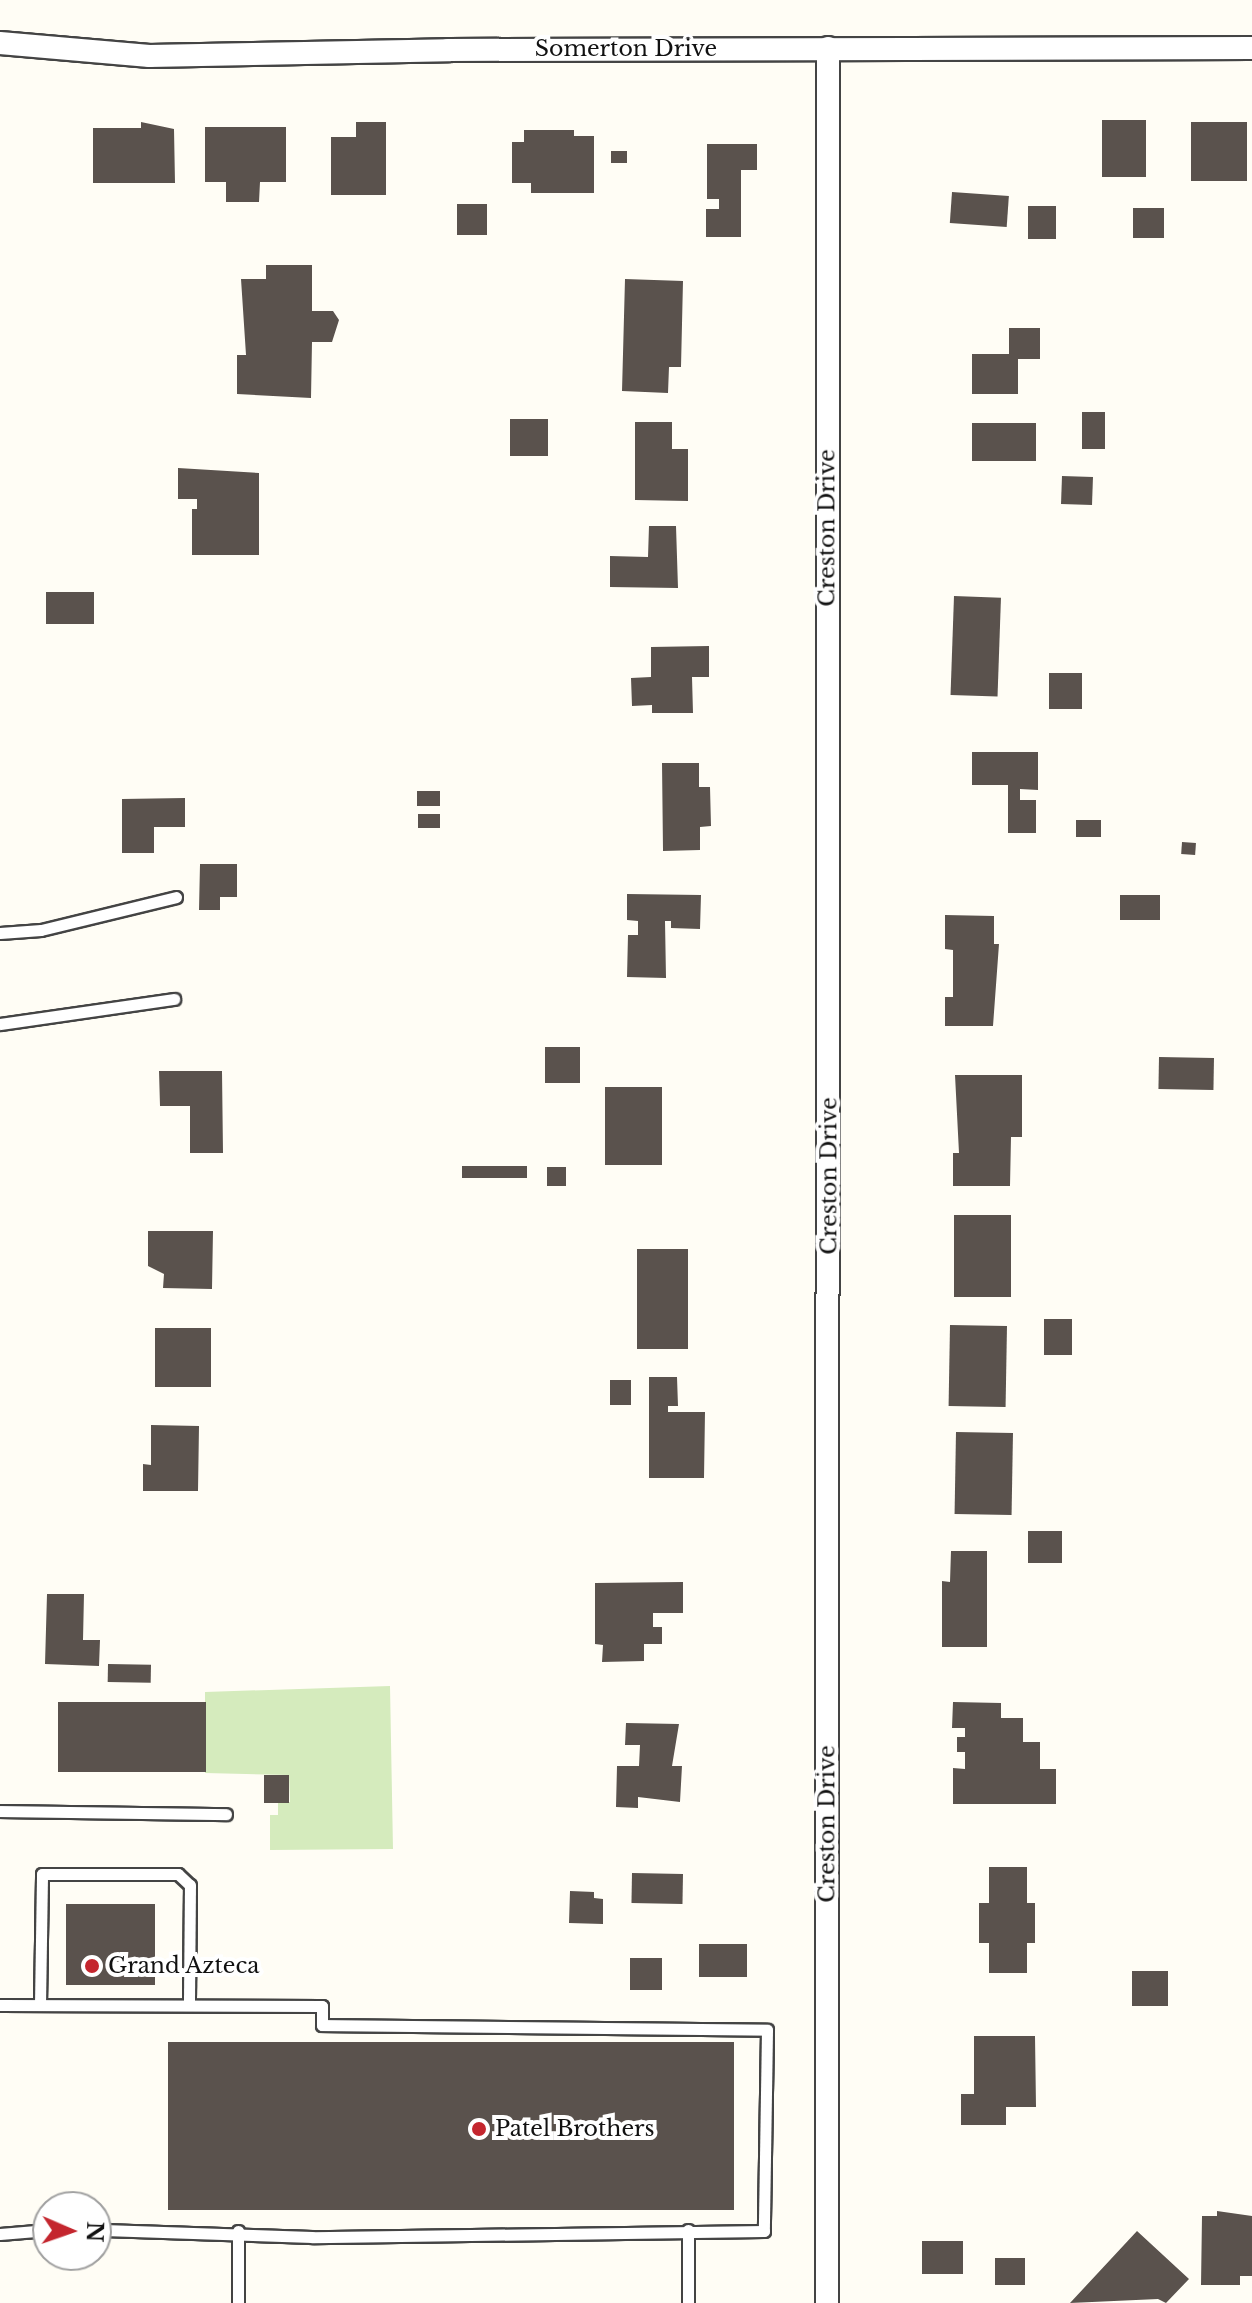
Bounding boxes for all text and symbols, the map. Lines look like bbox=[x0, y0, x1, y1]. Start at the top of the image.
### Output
street label: Somerton Drive bbox=[535, 36, 717, 62]
street label: Creston Drive bbox=[814, 449, 840, 607]
street label: Creston Drive bbox=[816, 1097, 842, 1255]
street label: Creston Drive bbox=[814, 1745, 840, 1903]
place label: Grand Azteca bbox=[108, 1953, 260, 1979]
marker: Grand Azteca bbox=[83, 1957, 101, 1975]
place label: Patel Brothers bbox=[495, 2116, 654, 2142]
marker: Patel Brothers bbox=[470, 2120, 488, 2138]
north arrow bbox=[32, 2191, 112, 2271]
text: N bbox=[81, 2221, 108, 2243]

